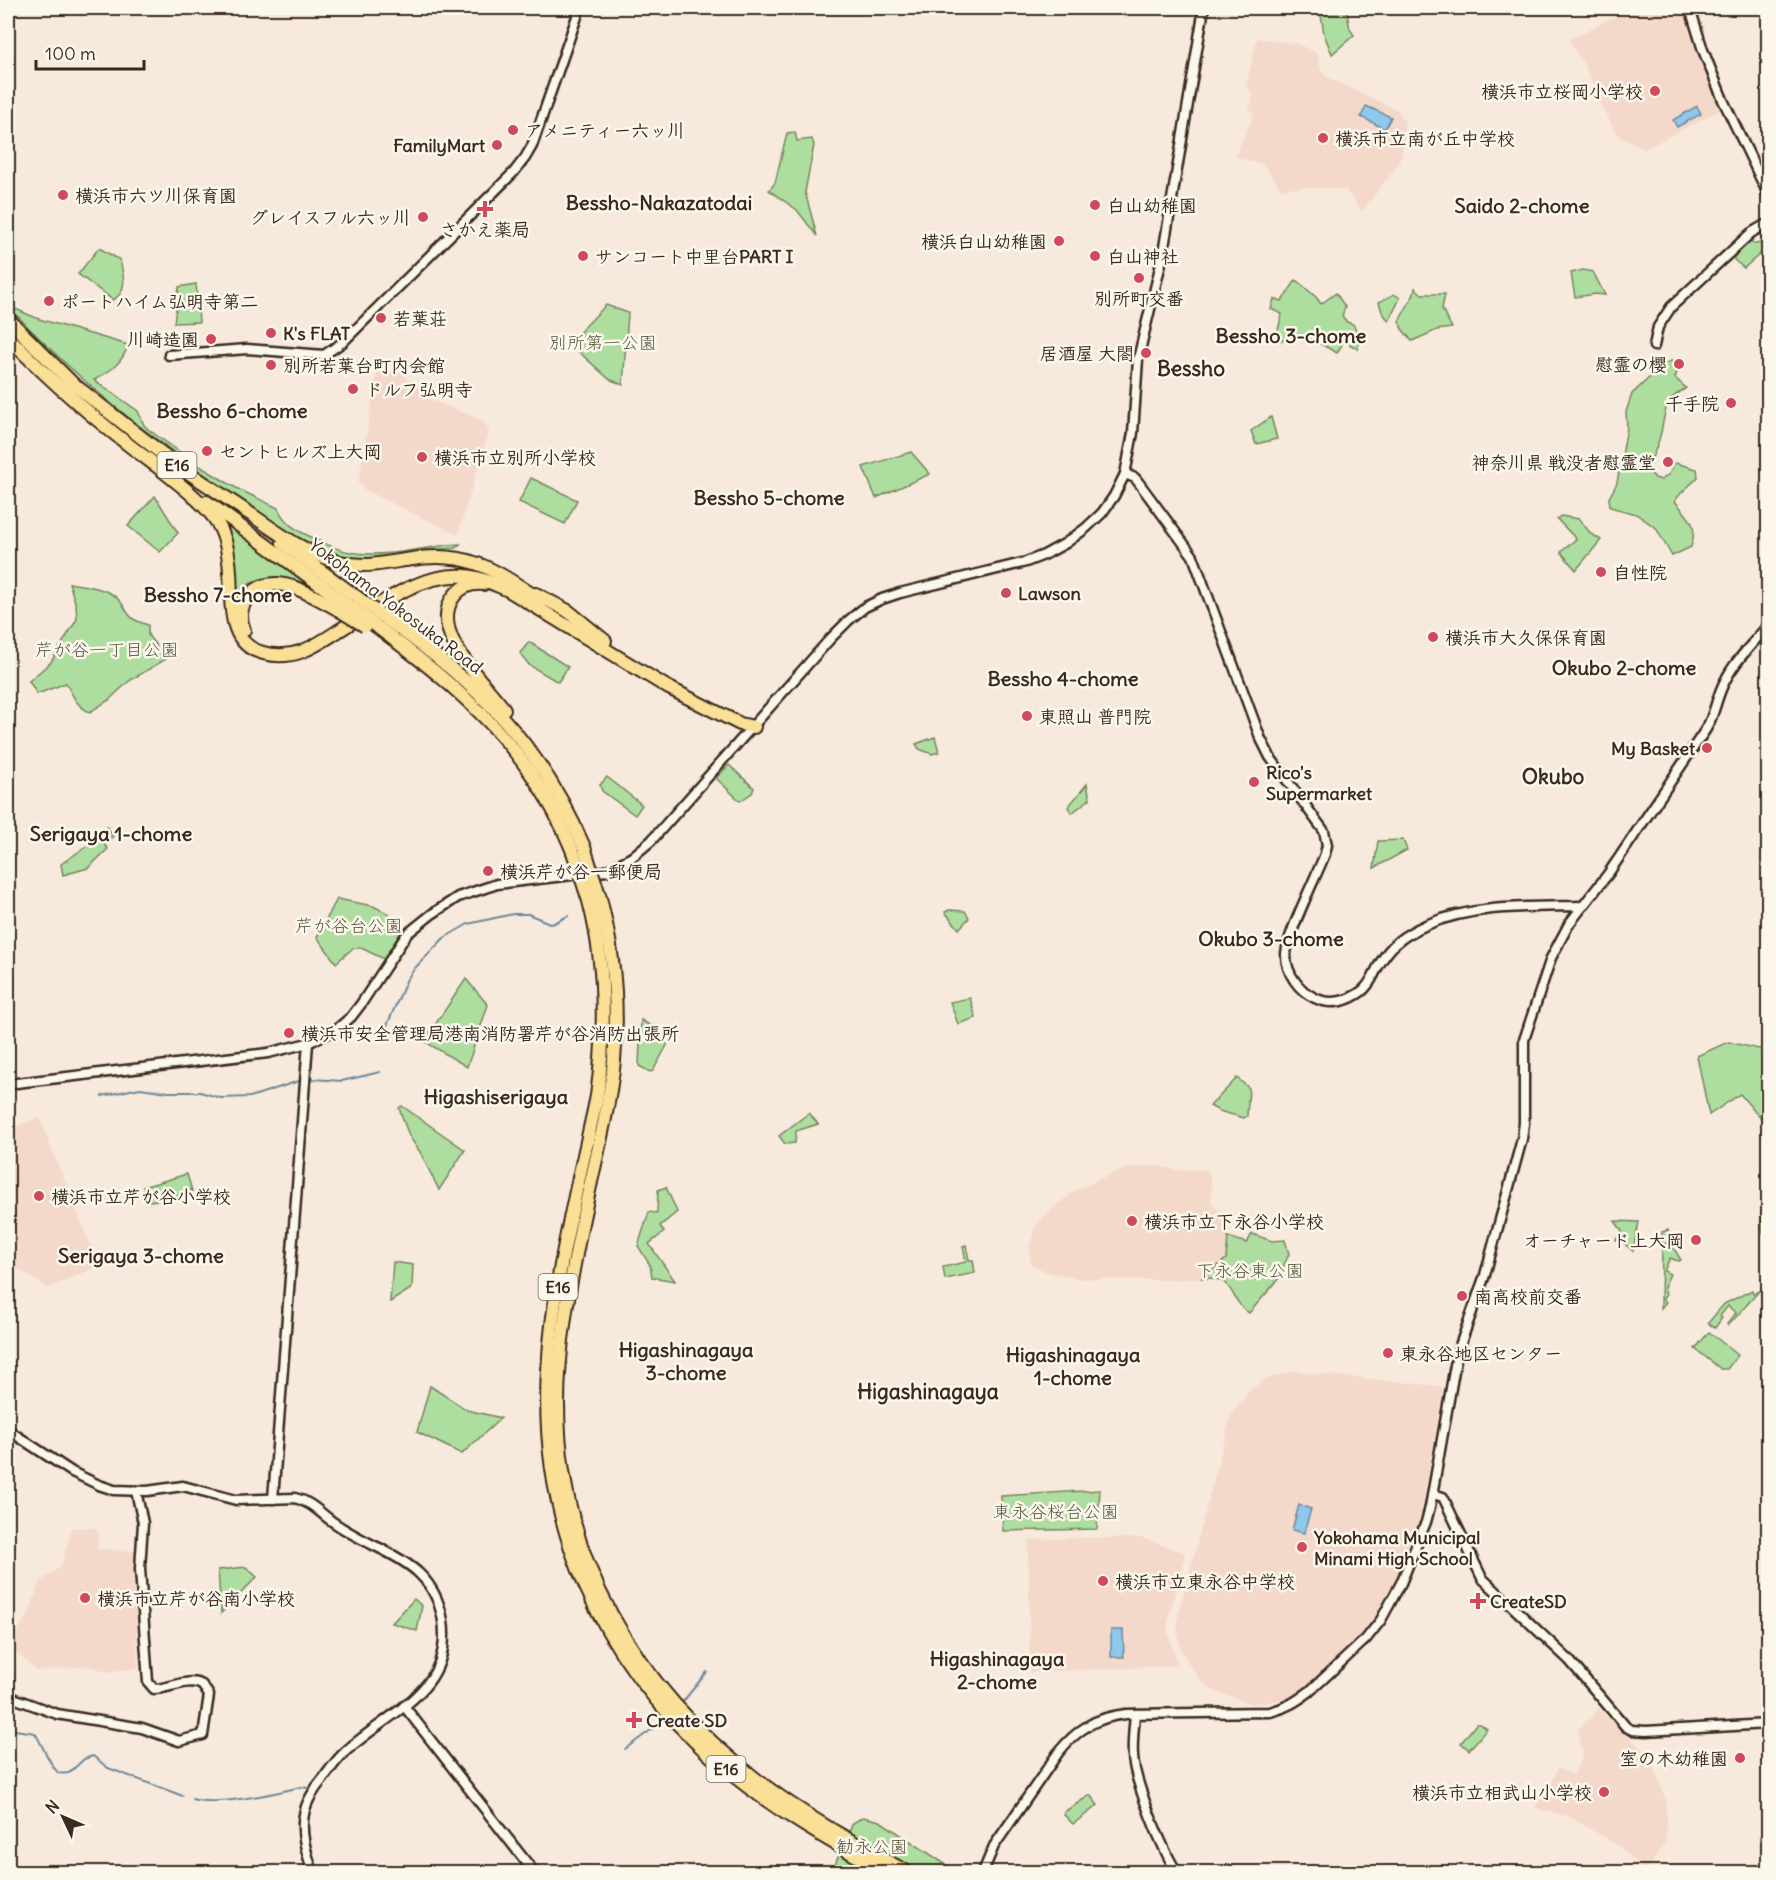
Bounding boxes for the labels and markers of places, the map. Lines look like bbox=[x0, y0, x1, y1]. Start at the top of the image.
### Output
place label: 横浜市立桜岡小学校 bbox=[1481, 80, 1643, 103]
marker: 横浜市立桜岡小学校 bbox=[1648, 84, 1662, 98]
place label: アメニティー六ッ川 bbox=[525, 119, 685, 142]
marker: アメニティー六ッ川 bbox=[506, 123, 520, 137]
place label: 横浜市立南が丘中学校 bbox=[1335, 127, 1515, 150]
marker: 横浜市立南が丘中学校 bbox=[1316, 131, 1330, 145]
place label: FamilyMart bbox=[393, 134, 486, 157]
marker: FamilyMart bbox=[490, 138, 504, 152]
place label: 横浜市六ツ川保育園 bbox=[75, 184, 237, 207]
marker: 横浜市六ツ川保育園 bbox=[56, 188, 70, 202]
place label: 白山幼稚園 bbox=[1107, 194, 1197, 217]
marker: 白山幼稚園 bbox=[1088, 198, 1102, 212]
marker: さかえ薬局 bbox=[478, 202, 492, 216]
place label: グレイスフル六ッ川 bbox=[250, 206, 411, 229]
marker: グレイスフル六ッ川 bbox=[416, 210, 430, 224]
place label: さかえ薬局 bbox=[440, 218, 530, 241]
place label: 横浜白山幼稚園 bbox=[921, 230, 1047, 253]
marker: 横浜白山幼稚園 bbox=[1052, 234, 1066, 248]
place label: サンコート中里台PART I bbox=[595, 245, 794, 268]
place label: 白山神社 bbox=[1107, 245, 1179, 268]
marker: サンコート中里台PART I bbox=[576, 249, 590, 263]
marker: 白山神社 bbox=[1088, 249, 1102, 263]
marker: 別所町交番 bbox=[1132, 271, 1146, 285]
place label: 別所町交番 bbox=[1094, 287, 1184, 310]
place label: ポートハイム弘明寺第二 bbox=[61, 290, 258, 313]
marker: ポートハイム弘明寺第二 bbox=[42, 294, 56, 308]
place label: 若葉荘 bbox=[393, 307, 447, 330]
marker: 若葉荘 bbox=[374, 311, 388, 325]
place label: K's FLAT bbox=[283, 322, 351, 345]
marker: K's FLAT bbox=[264, 326, 278, 340]
place label: 川崎造園 bbox=[127, 328, 199, 351]
marker: 川崎造園 bbox=[204, 332, 218, 346]
place label: 居酒屋 大閤 bbox=[1040, 342, 1134, 365]
marker: 居酒屋 大閤 bbox=[1139, 346, 1153, 360]
place label: 慰霊の櫻 bbox=[1595, 353, 1667, 376]
place label: 別所若葉台町内会館 bbox=[283, 354, 445, 377]
marker: 慰霊の櫻 bbox=[1672, 357, 1686, 371]
marker: 別所若葉台町内会館 bbox=[264, 358, 278, 372]
place label: ドルフ弘明寺 bbox=[365, 378, 473, 401]
marker: ドルフ弘明寺 bbox=[346, 382, 360, 396]
place label: 千手院 bbox=[1665, 392, 1719, 415]
marker: 千手院 bbox=[1724, 396, 1738, 410]
place label: セントヒルズ上大岡 bbox=[219, 440, 381, 463]
marker: セントヒルズ上大岡 bbox=[200, 444, 214, 458]
place label: 横浜市立別所小学校 bbox=[434, 446, 596, 469]
marker: 横浜市立別所小学校 bbox=[415, 450, 429, 464]
place label: 神奈川県 戦没者慰霊堂 bbox=[1472, 451, 1656, 474]
marker: 神奈川県 戦没者慰霊堂 bbox=[1661, 455, 1675, 469]
place label: 自性院 bbox=[1613, 561, 1667, 584]
marker: 自性院 bbox=[1594, 565, 1608, 579]
place label: Lawson bbox=[1018, 582, 1081, 605]
marker: Lawson bbox=[999, 586, 1013, 600]
place label: 横浜市大久保保育園 bbox=[1445, 626, 1607, 649]
marker: 横浜市大久保保育園 bbox=[1426, 630, 1440, 644]
place label: 東照山 普門院 bbox=[1039, 705, 1151, 728]
marker: 東照山 普門院 bbox=[1020, 709, 1034, 723]
place label: My Basket bbox=[1611, 737, 1696, 760]
marker: My Basket bbox=[1700, 741, 1714, 755]
place label: Rico's Supermarket bbox=[1266, 761, 1373, 805]
marker: Rico's Supermarket bbox=[1247, 775, 1261, 789]
place label: 横浜芹が谷一郵便局 bbox=[500, 860, 662, 883]
marker: 横浜芹が谷一郵便局 bbox=[481, 864, 495, 878]
place label: 横浜市安全管理局港南消防署芹が谷消防出張所 bbox=[301, 1022, 679, 1045]
marker: 横浜市安全管理局港南消防署芹が谷消防出張所 bbox=[282, 1026, 296, 1040]
place label: 横浜市立芹が谷小学校 bbox=[51, 1185, 231, 1208]
marker: 横浜市立芹が谷小学校 bbox=[32, 1189, 46, 1203]
place label: 横浜市立下永谷小学校 bbox=[1144, 1210, 1324, 1233]
marker: 横浜市立下永谷小学校 bbox=[1125, 1214, 1139, 1228]
place label: オーチャード上大岡 bbox=[1523, 1229, 1684, 1252]
marker: オーチャード上大岡 bbox=[1689, 1233, 1703, 1247]
place label: 南高校前交番 bbox=[1474, 1285, 1582, 1308]
marker: 南高校前交番 bbox=[1455, 1289, 1469, 1303]
place label: 東永谷地区センター bbox=[1400, 1342, 1562, 1365]
marker: 東永谷地区センター bbox=[1381, 1346, 1395, 1360]
place label: Yokohama Municipal Minami High School bbox=[1313, 1526, 1480, 1570]
marker: Yokohama Municipal Minami High School bbox=[1295, 1540, 1309, 1554]
place label: 横浜市立東永谷中学校 bbox=[1115, 1570, 1295, 1593]
marker: 横浜市立東永谷中学校 bbox=[1096, 1574, 1110, 1588]
place label: 横浜市立芹が谷南小学校 bbox=[97, 1587, 295, 1610]
place label: CreateSD bbox=[1490, 1590, 1567, 1613]
marker: 横浜市立芹が谷南小学校 bbox=[78, 1591, 92, 1605]
marker: CreateSD bbox=[1471, 1594, 1485, 1608]
place label: Create SD bbox=[646, 1709, 727, 1732]
marker: Create SD bbox=[627, 1713, 641, 1727]
place label: 室の木幼稚園 bbox=[1620, 1747, 1728, 1770]
marker: 室の木幼稚園 bbox=[1733, 1751, 1747, 1765]
place label: 横浜市立相武山小学校 bbox=[1412, 1781, 1592, 1804]
marker: 横浜市立相武山小学校 bbox=[1597, 1785, 1611, 1799]

